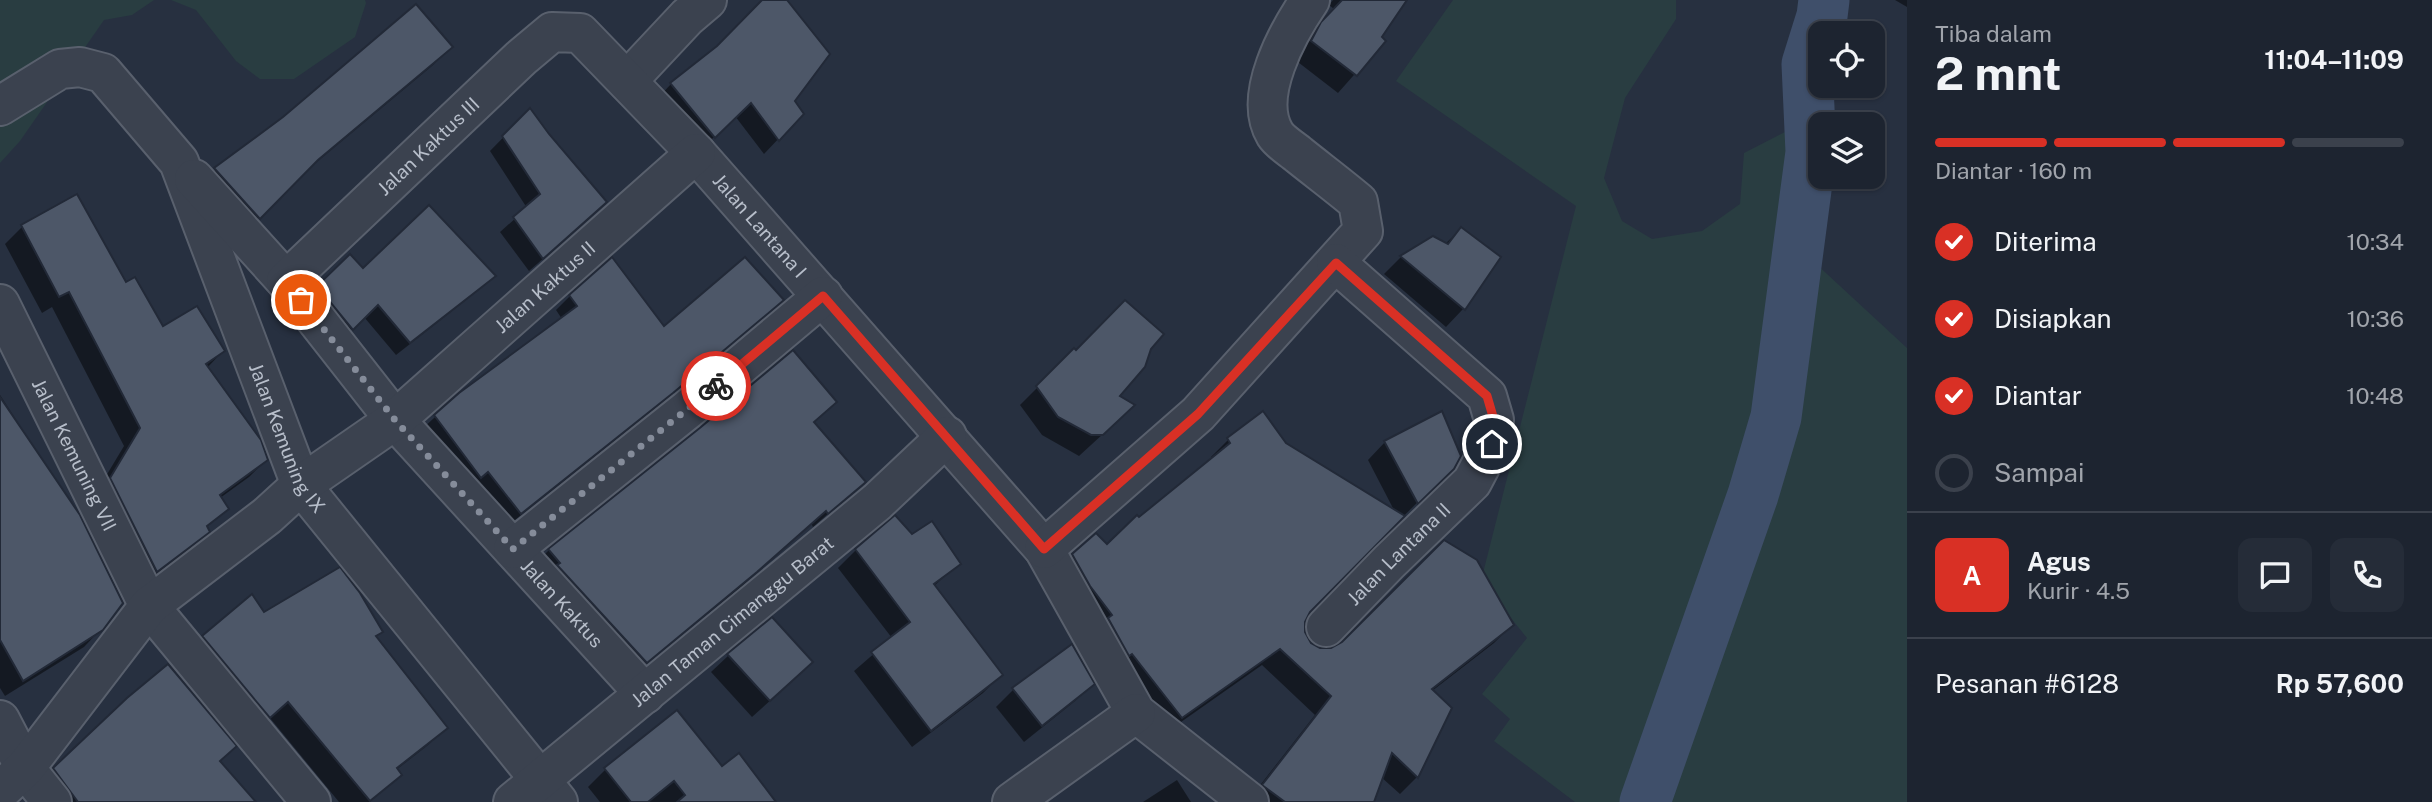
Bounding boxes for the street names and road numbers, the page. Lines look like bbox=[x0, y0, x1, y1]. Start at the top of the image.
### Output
street label: Jalan Kaktus III bbox=[373, 93, 484, 200]
street label: Jalan Lantana I bbox=[708, 169, 811, 282]
street label: Jalan Kaktus II bbox=[490, 237, 600, 337]
street label: Jalan Kemuning IX bbox=[245, 360, 330, 517]
street label: Jalan Kemuning VII bbox=[28, 375, 121, 534]
street label: Jalan Lantana II bbox=[1342, 498, 1455, 610]
street label: Jalan Taman Cimanggu Barat bbox=[627, 532, 838, 711]
street label: Jalan Kaktus bbox=[516, 555, 608, 652]

